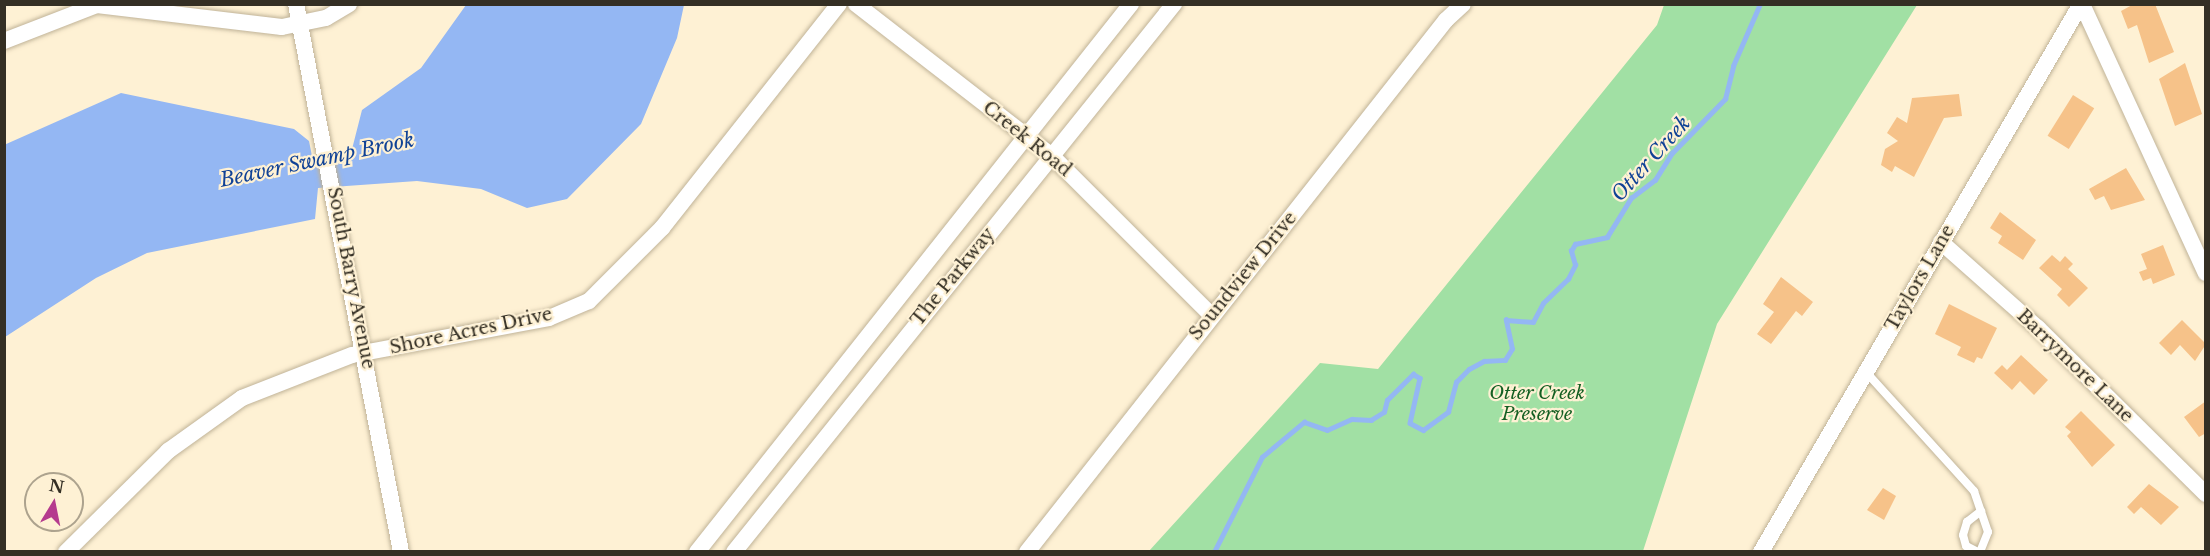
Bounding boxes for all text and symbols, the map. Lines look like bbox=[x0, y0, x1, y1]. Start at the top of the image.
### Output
street label: Creek Road bbox=[978, 97, 1076, 181]
water label: Otter Creek bbox=[1606, 111, 1696, 207]
water label: Beaver Swamp Brook bbox=[217, 128, 417, 192]
street label: South Barry Avenue bbox=[323, 185, 379, 371]
street label: Soundview Drive bbox=[1185, 207, 1301, 345]
street label: Taylors Lane bbox=[1881, 221, 1959, 335]
street label: The Parkway bbox=[907, 223, 999, 331]
street label: Shore Acres Drive bbox=[387, 303, 555, 359]
street label: Barrymore Lane bbox=[2012, 305, 2138, 427]
park label: Otter Creek Preserve bbox=[1489, 383, 1585, 426]
north arrow bbox=[24, 472, 84, 532]
text: N bbox=[48, 475, 66, 497]

